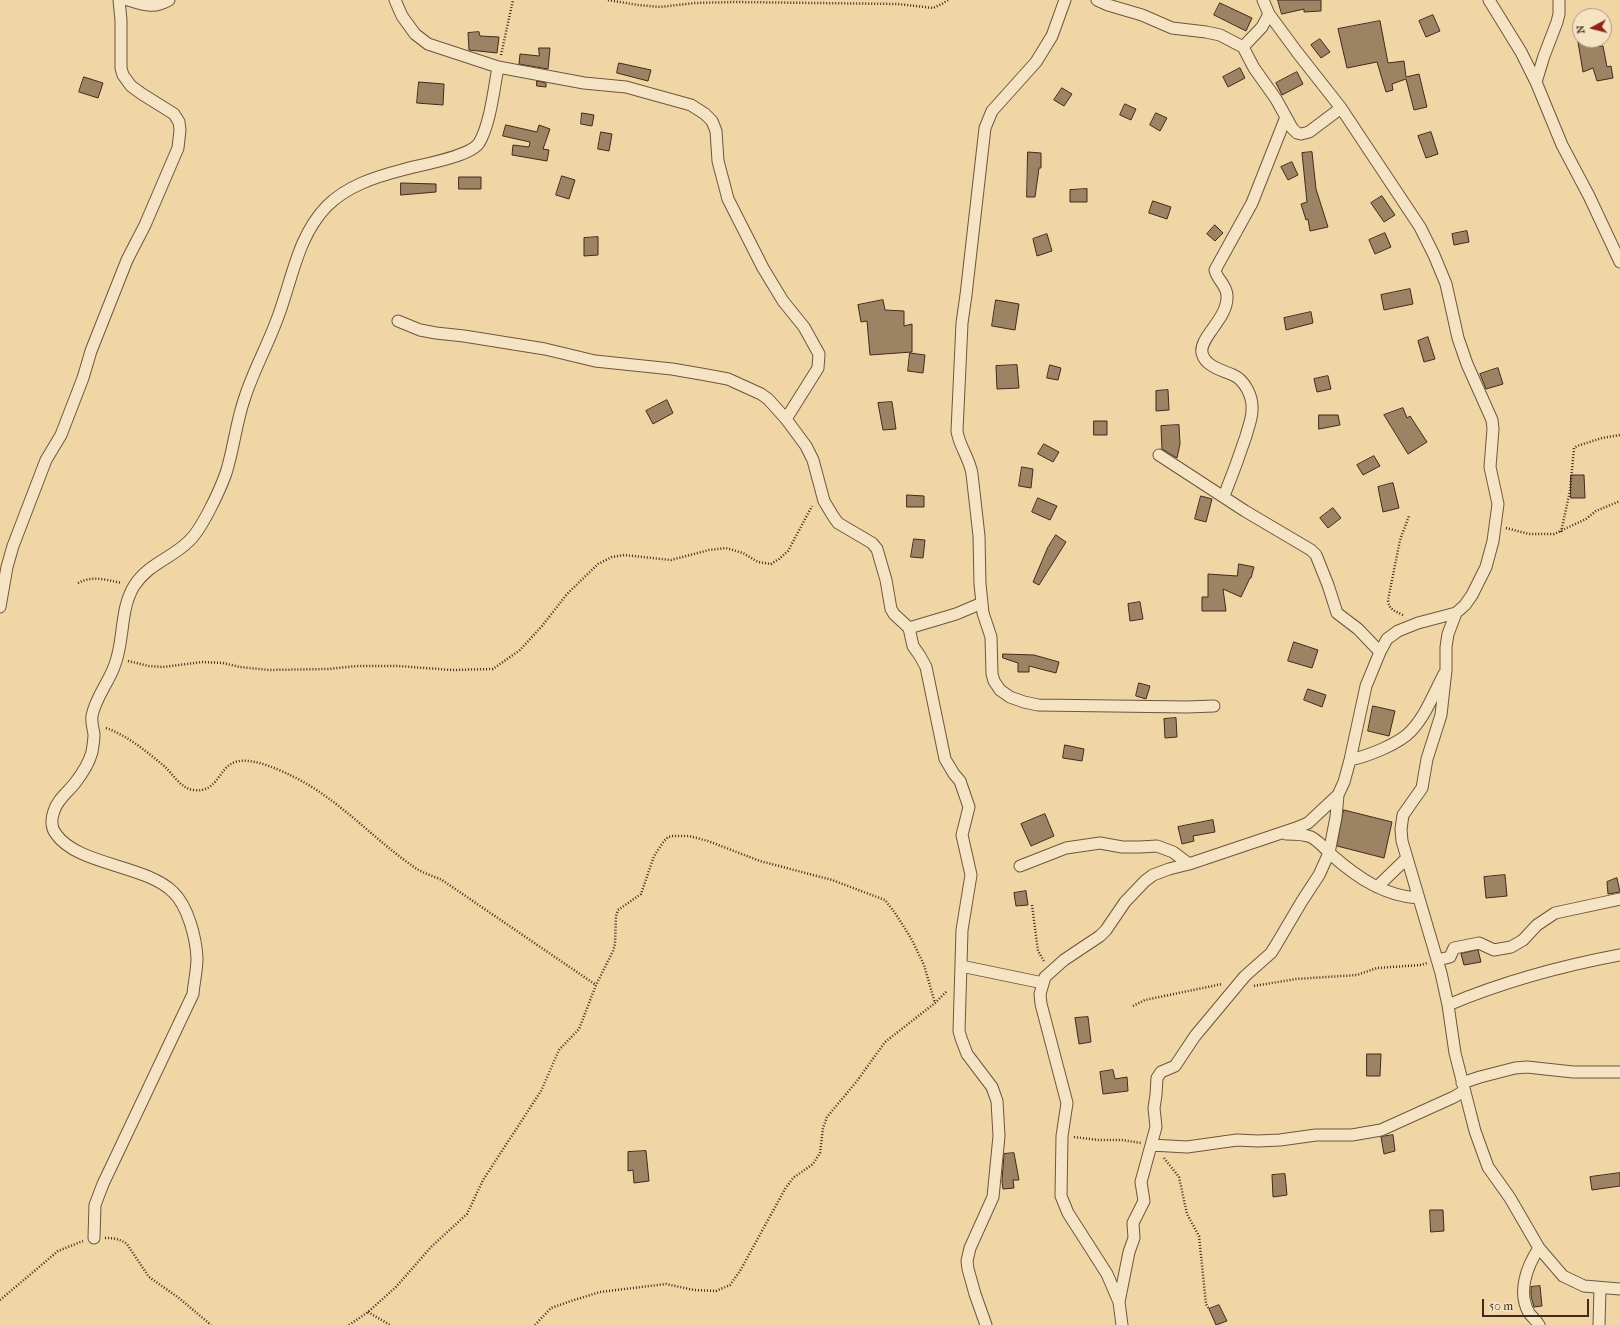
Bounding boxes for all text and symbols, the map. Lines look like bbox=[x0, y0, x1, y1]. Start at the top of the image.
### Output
north arrow bbox=[1572, 8, 1612, 48]
text: N bbox=[1574, 24, 1588, 34]
scale bar bbox=[1484, 1291, 1591, 1317]
text: 50 m bbox=[1489, 1299, 1513, 1313]

